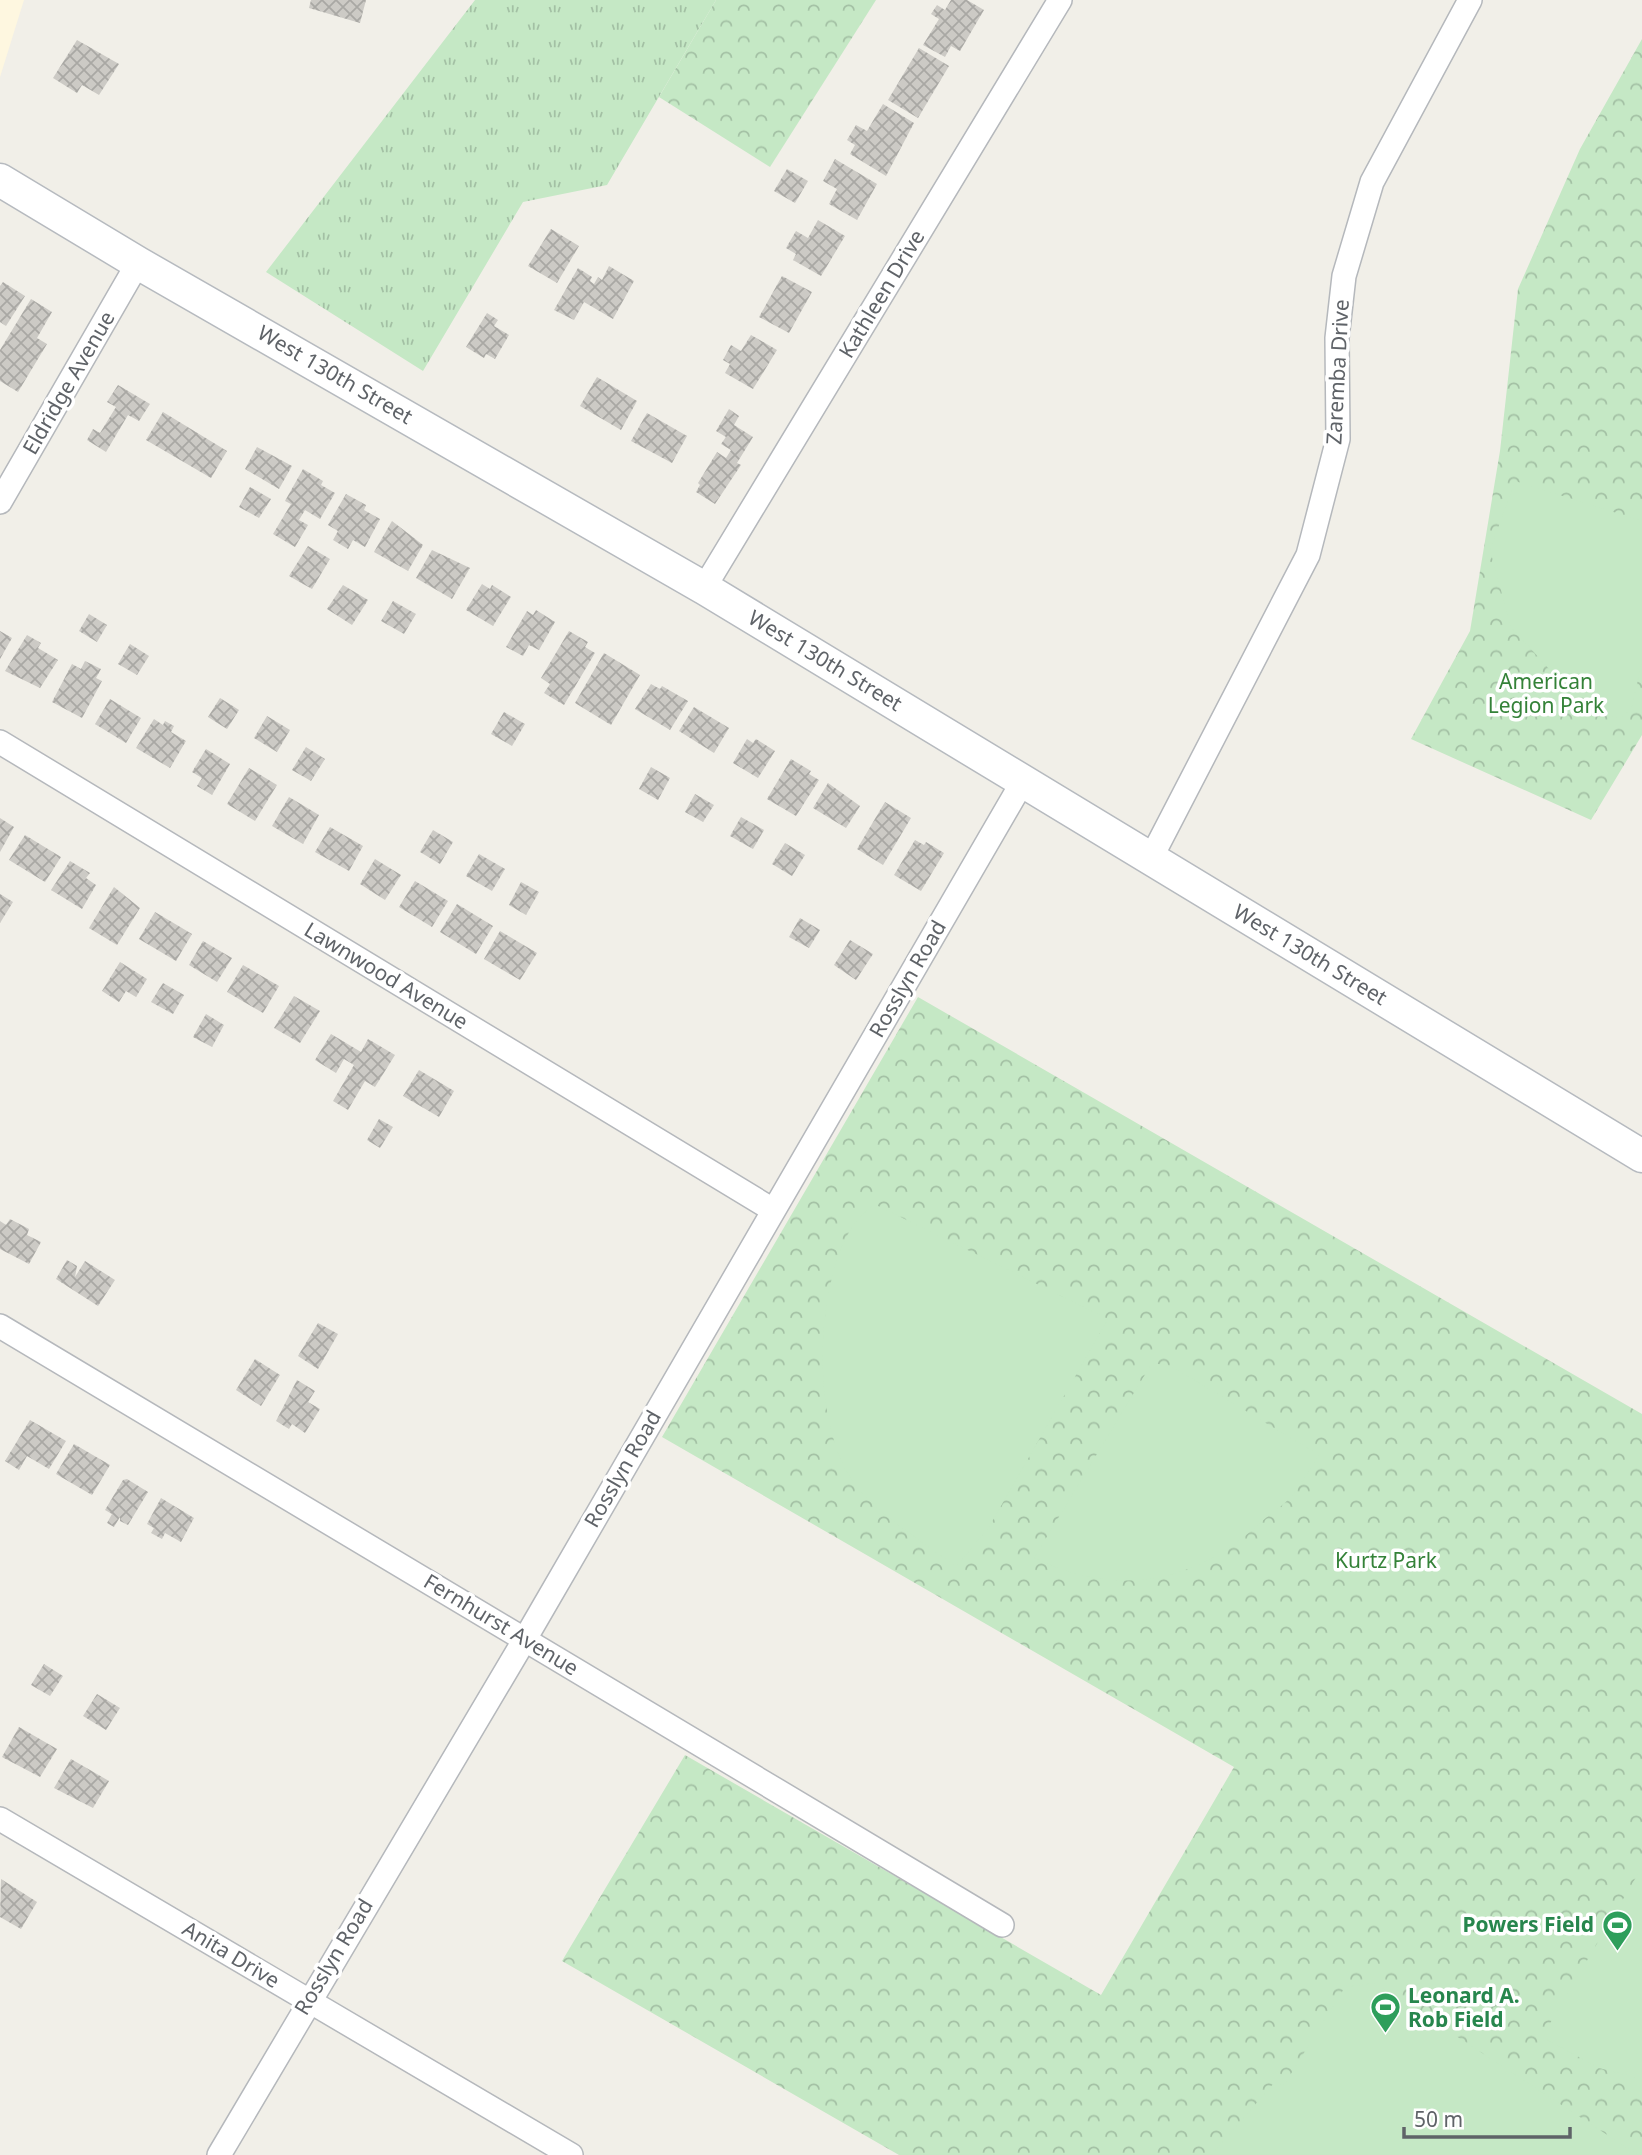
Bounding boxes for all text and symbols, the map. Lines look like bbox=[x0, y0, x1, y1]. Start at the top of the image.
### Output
street label: Kathleen Drive bbox=[832, 224, 930, 363]
street label: Zaremba Drive bbox=[1319, 299, 1355, 445]
street label: Eldridge Avenue bbox=[16, 306, 121, 459]
street label: West 130th Street bbox=[253, 318, 419, 430]
street label: West 130th Street bbox=[743, 603, 908, 717]
park label: American Legion Park bbox=[1488, 667, 1605, 719]
street label: West 130th Street bbox=[1228, 897, 1393, 1011]
street label: Lawnwood Avenue bbox=[299, 915, 474, 1035]
street label: Rosslyn Road bbox=[862, 915, 952, 1042]
street label: Rosslyn Road bbox=[577, 1405, 667, 1532]
park label: Kurtz Park bbox=[1335, 1546, 1438, 1574]
street label: Fernhurst Avenue bbox=[419, 1567, 584, 1681]
street label: Rosslyn Road bbox=[287, 1893, 379, 2020]
sports icon: Powers Field bbox=[1600, 1908, 1634, 1952]
place label: Powers Field bbox=[1462, 1910, 1594, 1938]
street label: Anita Drive bbox=[178, 1914, 285, 1994]
place label: Leonard A. Rob Field bbox=[1408, 1981, 1520, 2033]
sports icon: Leonard A. Rob Field bbox=[1368, 1991, 1402, 2035]
scale bar bbox=[1404, 2096, 1570, 2140]
text: 50 m bbox=[1414, 2105, 1463, 2133]

